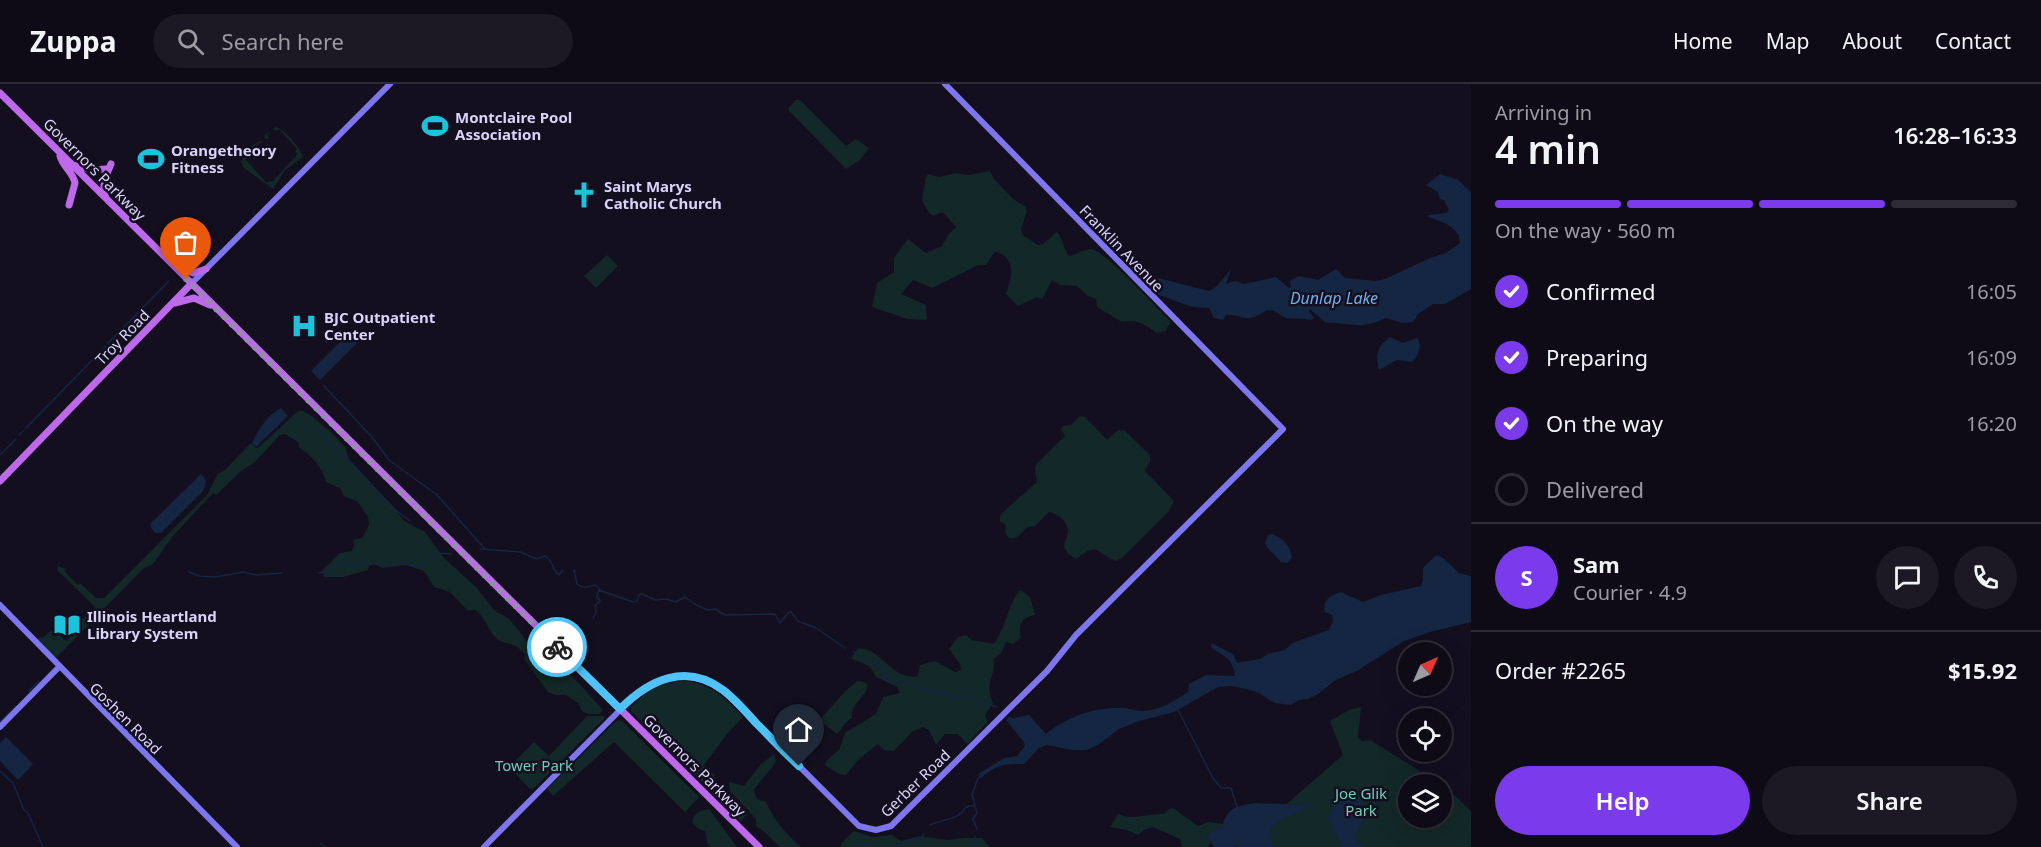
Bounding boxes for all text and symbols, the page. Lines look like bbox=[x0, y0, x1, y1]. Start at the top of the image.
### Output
search box bbox=[153, 14, 573, 68]
text: Zuppa bbox=[30, 22, 117, 60]
icon: search bbox=[174, 25, 207, 58]
text: Search here bbox=[222, 26, 344, 56]
text: Home bbox=[1673, 27, 1733, 55]
text: Map bbox=[1766, 27, 1809, 55]
text: About bbox=[1842, 27, 1902, 55]
text: Contact bbox=[1935, 27, 2011, 55]
text: Arriving in bbox=[1495, 99, 1592, 126]
place label: Montclaire Pool Association bbox=[455, 107, 572, 144]
sports icon: Montclaire Pool Association bbox=[420, 111, 450, 141]
street label: Governors Parkway bbox=[39, 113, 151, 225]
text: 16:28–16:33 bbox=[1893, 120, 2017, 150]
text: 4 min bbox=[1495, 122, 1601, 175]
place label: Orangetheory Fitness bbox=[171, 140, 277, 177]
sports icon: Orangetheory Fitness bbox=[136, 144, 166, 174]
place label: Saint Marys Catholic Church bbox=[604, 176, 722, 213]
church icon: Saint Marys Catholic Church bbox=[569, 180, 599, 210]
street label: Franklin Avenue bbox=[1076, 200, 1168, 296]
pin bbox=[160, 217, 211, 279]
text: On the way · 560 m bbox=[1495, 217, 1675, 244]
icon: bag bbox=[169, 226, 202, 259]
icon: check bbox=[1495, 275, 1528, 308]
text: Confirmed bbox=[1546, 276, 1656, 306]
text: 16:05 bbox=[1966, 278, 2017, 305]
water label: Dunlap Lake bbox=[1290, 287, 1378, 309]
street label: Troy Road bbox=[91, 305, 153, 369]
place label: BJC Outpatient Center bbox=[324, 307, 436, 344]
hospital icon: BJC Outpatient Center bbox=[289, 311, 319, 341]
icon: check bbox=[1495, 341, 1528, 374]
text: Preparing bbox=[1546, 342, 1648, 372]
text: 16:09 bbox=[1966, 344, 2017, 371]
icon: check bbox=[1495, 407, 1528, 440]
text: On the way bbox=[1546, 408, 1663, 438]
text: 16:20 bbox=[1966, 410, 2017, 437]
text: Delivered bbox=[1546, 474, 1644, 504]
button: chat bbox=[1876, 546, 1939, 609]
button: phone bbox=[1954, 546, 2017, 609]
text: Sam bbox=[1573, 549, 1620, 579]
text: S bbox=[1520, 562, 1533, 592]
text: Courier · 4.9 bbox=[1573, 579, 1687, 606]
place label: Illinois Heartland Library System bbox=[87, 606, 217, 643]
library icon: Illinois Heartland Library System bbox=[52, 610, 82, 640]
courier bbox=[527, 617, 587, 677]
icon: bike bbox=[541, 631, 574, 664]
north arrow bbox=[1398, 642, 1452, 696]
map controls bbox=[1398, 642, 1452, 828]
text: Order #2265 bbox=[1495, 655, 1626, 685]
text: $15.92 bbox=[1948, 655, 2017, 685]
street label: Goshen Road bbox=[86, 678, 166, 758]
pin bbox=[773, 704, 824, 766]
button: locate bbox=[1398, 708, 1452, 762]
street label: Governors Parkway bbox=[639, 709, 751, 821]
icon: home bbox=[782, 713, 815, 746]
street label: Gerber Road bbox=[876, 745, 954, 821]
park label: Tower Park bbox=[495, 755, 573, 775]
button: Help bbox=[1495, 766, 1750, 835]
button: Share bbox=[1762, 766, 2017, 835]
button: layers bbox=[1398, 774, 1452, 828]
park label: Joe Glik Park bbox=[1333, 783, 1387, 820]

